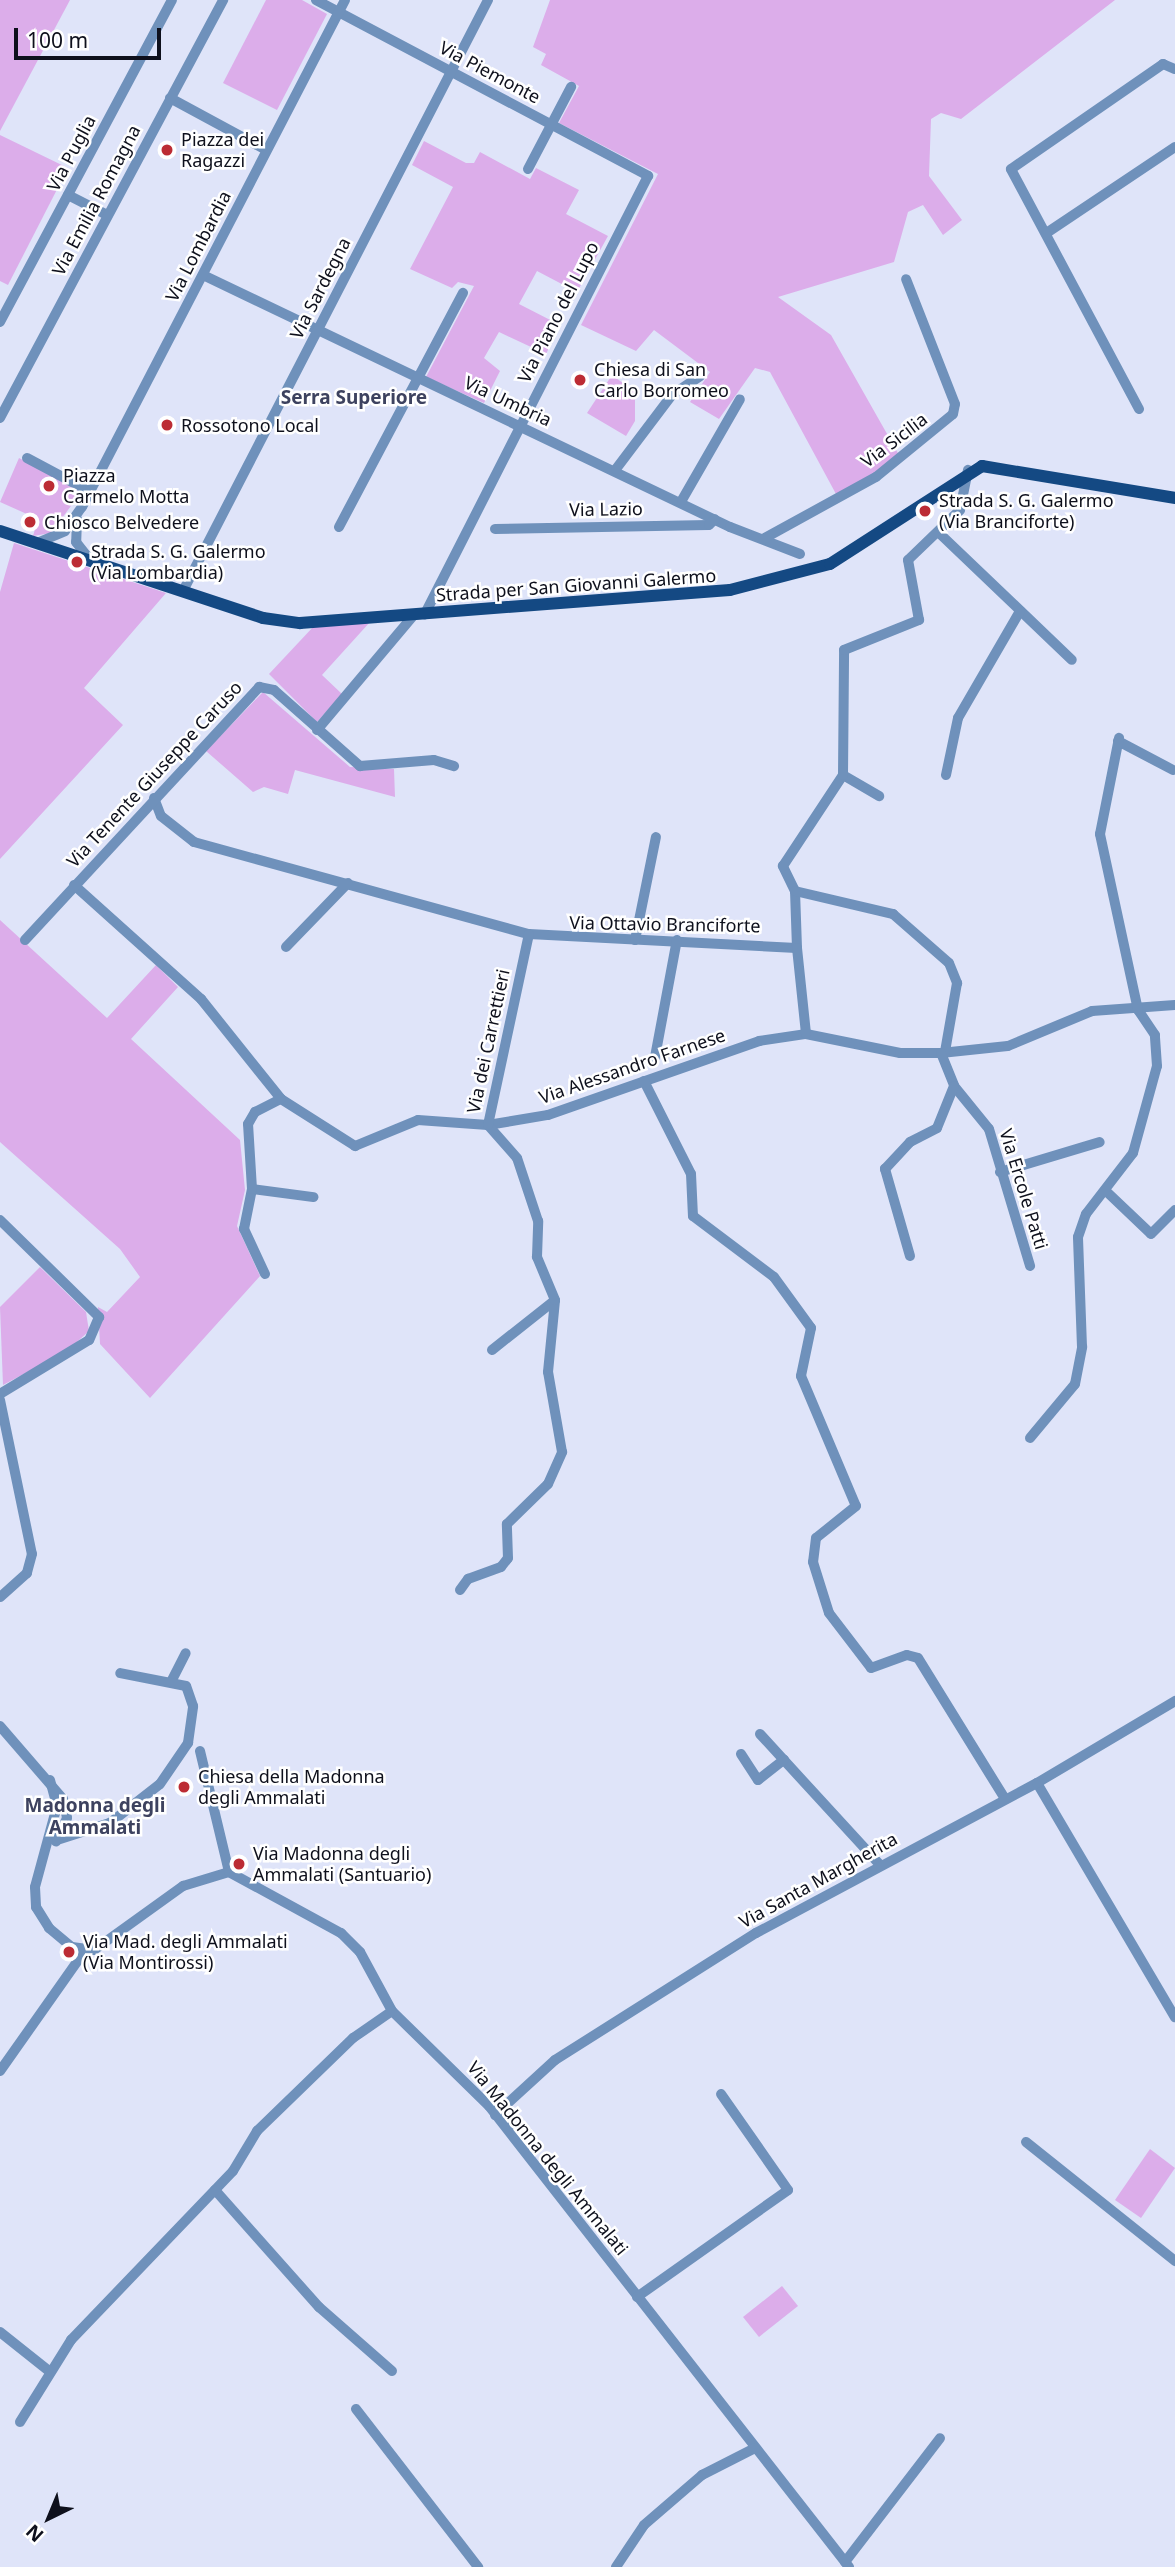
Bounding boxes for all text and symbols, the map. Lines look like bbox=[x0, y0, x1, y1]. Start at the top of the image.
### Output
scale bar bbox=[18, 14, 164, 58]
text: 100 m bbox=[27, 26, 88, 54]
street label: Via Piemonte bbox=[436, 36, 544, 108]
street label: Via Puglia bbox=[42, 111, 100, 195]
street label: Via Emilia Romagna bbox=[47, 121, 145, 279]
place label: Piazza dei Ragazzi bbox=[181, 129, 264, 172]
marker: Piazza dei Ragazzi bbox=[159, 142, 175, 158]
street label: Via Lombardia bbox=[161, 187, 235, 305]
street label: Via Sardegna bbox=[285, 234, 355, 342]
street label: Via Piano del Lupo bbox=[513, 238, 603, 386]
place label: Chiesa di San Carlo Borromeo bbox=[594, 359, 729, 402]
street label: Via Umbria bbox=[461, 371, 555, 431]
marker: Chiesa di San Carlo Borromeo bbox=[572, 372, 588, 388]
district label: Serra Superiore bbox=[281, 387, 427, 409]
street label: Via Sicilia bbox=[857, 408, 931, 472]
place label: Rossotono Local bbox=[181, 414, 319, 436]
marker: Rossotono Local bbox=[159, 417, 175, 433]
place label: Piazza Carmelo Motta bbox=[63, 465, 189, 508]
marker: Piazza Carmelo Motta bbox=[41, 478, 57, 494]
place label: Strada S. G. Galermo (Via Branciforte) bbox=[939, 490, 1114, 532]
street label: Via Lazio bbox=[569, 498, 643, 520]
marker: Strada S. G. Galermo (Via Branciforte) bbox=[917, 503, 933, 519]
place label: Chiosco Belvedere bbox=[44, 511, 199, 533]
marker: Chiosco Belvedere bbox=[22, 514, 38, 530]
place label: Strada S. G. Galermo (Via Lombardia) bbox=[91, 541, 266, 584]
marker: Strada S. G. Galermo (Via Lombardia) bbox=[69, 554, 85, 570]
street label: Strada per San Giovanni Galermo bbox=[435, 564, 717, 606]
street label: Via Tenente Giuseppe Caruso bbox=[62, 676, 246, 872]
street label: Via Ottavio Branciforte bbox=[569, 912, 761, 936]
street label: Via dei Carrettieri bbox=[462, 967, 514, 1115]
street label: Via Alessandro Farnese bbox=[536, 1024, 728, 1108]
street label: Via Ercole Patti bbox=[995, 1126, 1053, 1252]
place label: Chiesa della Madonna degli Ammalati bbox=[198, 1766, 385, 1809]
marker: Chiesa della Madonna degli Ammalati bbox=[176, 1779, 192, 1795]
district label: Madonna degli Ammalati bbox=[25, 1795, 165, 1839]
street label: Via Santa Margherita bbox=[735, 1828, 901, 1932]
place label: Via Madonna degli Ammalati (Santuario) bbox=[253, 1843, 431, 1885]
marker: Via Madonna degli Ammalati (Santuario) bbox=[231, 1856, 247, 1872]
place label: Via Mad. degli Ammalati (Via Montirossi) bbox=[83, 1931, 288, 1974]
marker: Via Mad. degli Ammalati (Via Montirossi) bbox=[61, 1944, 77, 1960]
street label: Via Madonna degli Ammalati bbox=[463, 2057, 633, 2259]
north arrow bbox=[14, 2483, 84, 2553]
text: N bbox=[20, 2519, 49, 2548]

